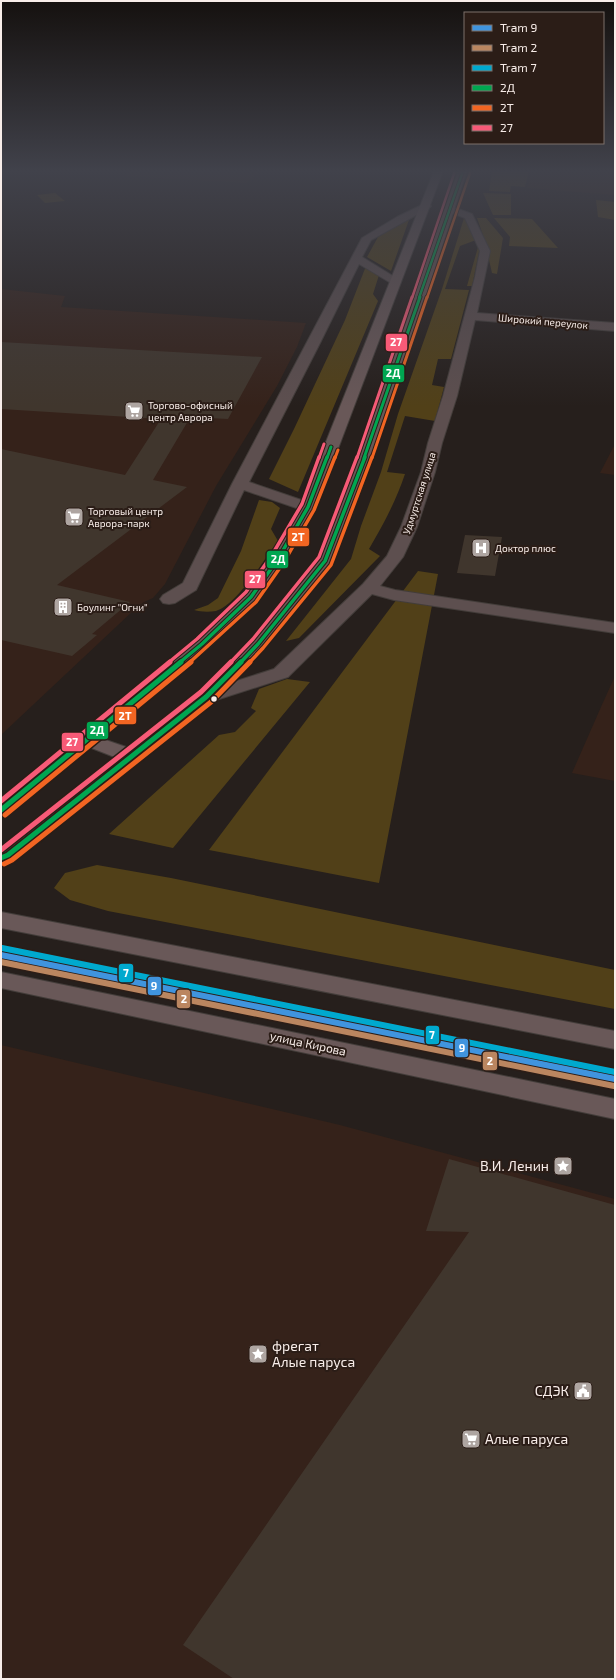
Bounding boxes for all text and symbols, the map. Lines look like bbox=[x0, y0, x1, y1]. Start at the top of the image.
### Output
legend bbox=[464, 12, 604, 144]
text: Tram 9 bbox=[500, 20, 537, 34]
text: Tram 2 bbox=[500, 40, 537, 54]
text: Tram 7 bbox=[500, 60, 537, 74]
text: 2Д bbox=[500, 80, 515, 94]
text: 2Т bbox=[500, 100, 514, 114]
text: 27 bbox=[500, 120, 513, 134]
street label: Широкий переулок bbox=[498, 311, 589, 332]
line badge: 27 bbox=[385, 333, 408, 352]
text: 27 bbox=[390, 335, 402, 348]
line badge: 2Д bbox=[382, 364, 405, 383]
text: 2Д bbox=[386, 366, 400, 379]
place label: Торгово-офисный центр Аврора bbox=[148, 399, 233, 423]
supermarket icon: Торгово-офисный центр Аврора bbox=[123, 400, 145, 422]
street label: Удмуртская улица bbox=[400, 450, 439, 536]
place label: Торговый центр Аврора-парк bbox=[88, 505, 163, 529]
supermarket icon: Торговый центр Аврора-парк bbox=[63, 506, 85, 528]
line badge: 2Т bbox=[287, 527, 310, 547]
text: 2Т bbox=[291, 530, 305, 543]
hospital icon: Доктор плюс bbox=[470, 537, 492, 559]
place label: Доктор плюс bbox=[495, 542, 556, 554]
line badge: 2Д bbox=[266, 550, 289, 569]
text: 2Д bbox=[271, 552, 285, 565]
line badge: 27 bbox=[244, 570, 266, 589]
text: 27 bbox=[249, 572, 261, 585]
building icon: Боулинг "Огни" bbox=[52, 596, 74, 618]
place label: Боулинг "Огни" bbox=[77, 601, 148, 614]
unlabelled marker bbox=[209, 694, 219, 704]
line badge: 2Т bbox=[114, 706, 137, 725]
text: 2Т bbox=[118, 709, 132, 722]
line badge: 2Д bbox=[86, 721, 109, 740]
text: 2Д bbox=[90, 723, 104, 736]
line badge: 27 bbox=[61, 732, 84, 752]
text: 27 bbox=[66, 735, 78, 748]
line badge: 7 bbox=[118, 963, 134, 983]
text: 7 bbox=[123, 966, 129, 979]
line badge: 9 bbox=[147, 976, 162, 996]
text: 9 bbox=[151, 979, 157, 992]
line badge: 2 bbox=[176, 989, 191, 1009]
text: 2 bbox=[181, 992, 187, 1005]
line badge: 7 bbox=[425, 1025, 440, 1045]
street label: улица Кирова bbox=[269, 1028, 348, 1059]
text: 7 bbox=[429, 1028, 435, 1041]
line badge: 9 bbox=[454, 1038, 469, 1058]
text: 9 bbox=[459, 1041, 465, 1054]
line badge: 2 bbox=[482, 1051, 498, 1071]
text: 2 bbox=[487, 1054, 493, 1067]
place icon: В.И. Ленин bbox=[552, 1155, 574, 1177]
place label: В.И. Ленин bbox=[480, 1157, 549, 1174]
place label: фрегат Алые паруса bbox=[272, 1337, 355, 1370]
place icon: фрегат Алые паруса bbox=[247, 1343, 269, 1365]
public building icon: СДЭК bbox=[572, 1380, 594, 1402]
place label: СДЭК bbox=[535, 1382, 569, 1399]
supermarket icon: Алые паруса bbox=[460, 1428, 482, 1450]
place label: Алые паруса bbox=[485, 1430, 568, 1447]

